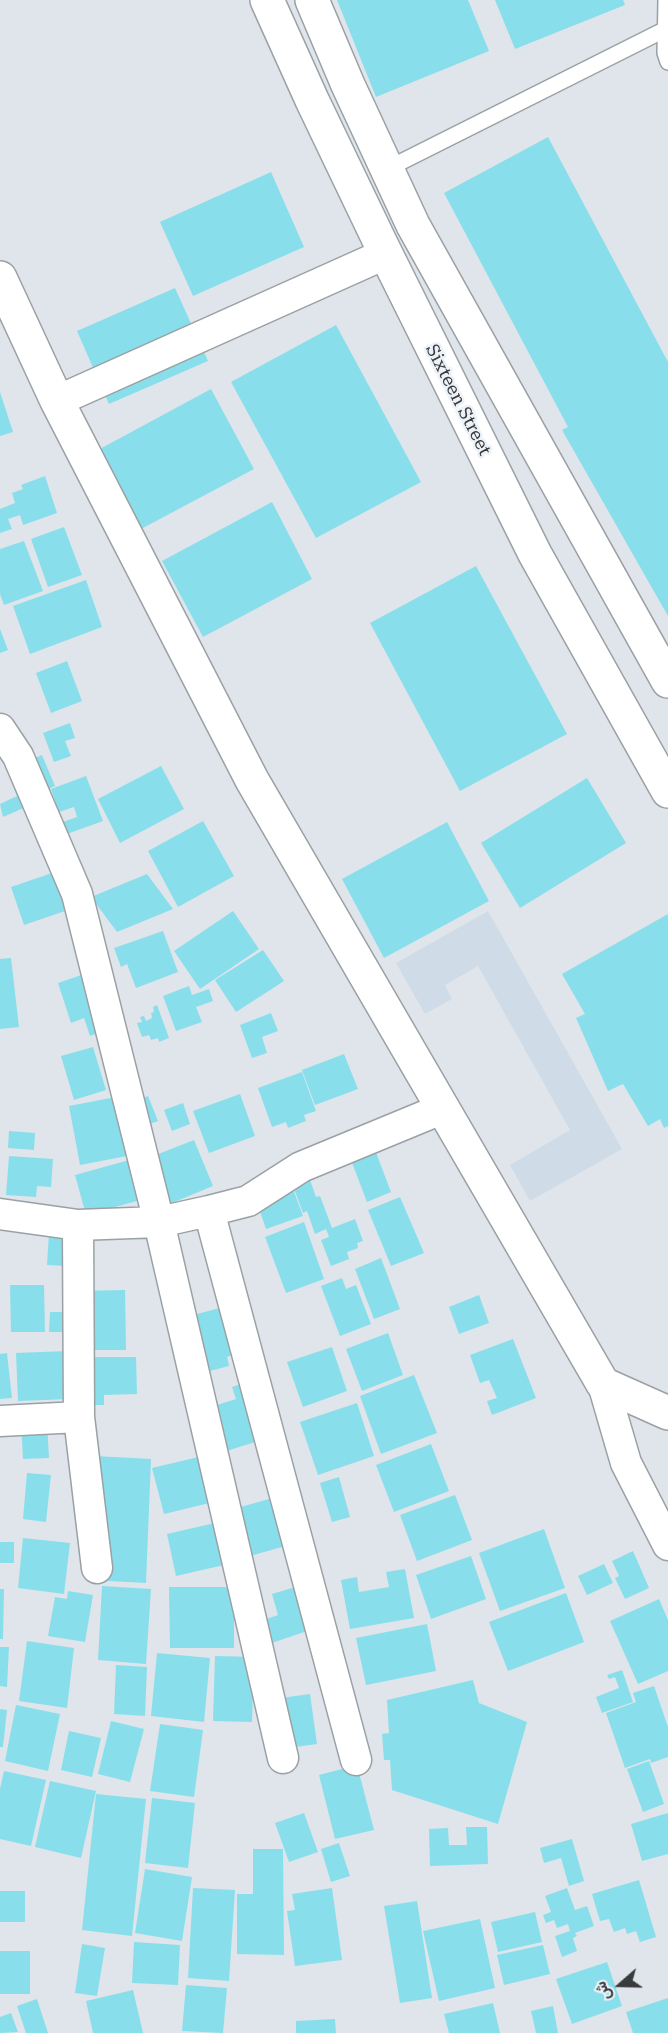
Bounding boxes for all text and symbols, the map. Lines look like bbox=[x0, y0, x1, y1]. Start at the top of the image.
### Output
street label: Sixteen Street bbox=[421, 341, 495, 459]
north arrow bbox=[590, 1955, 650, 2015]
text: ش bbox=[590, 1979, 615, 2004]

